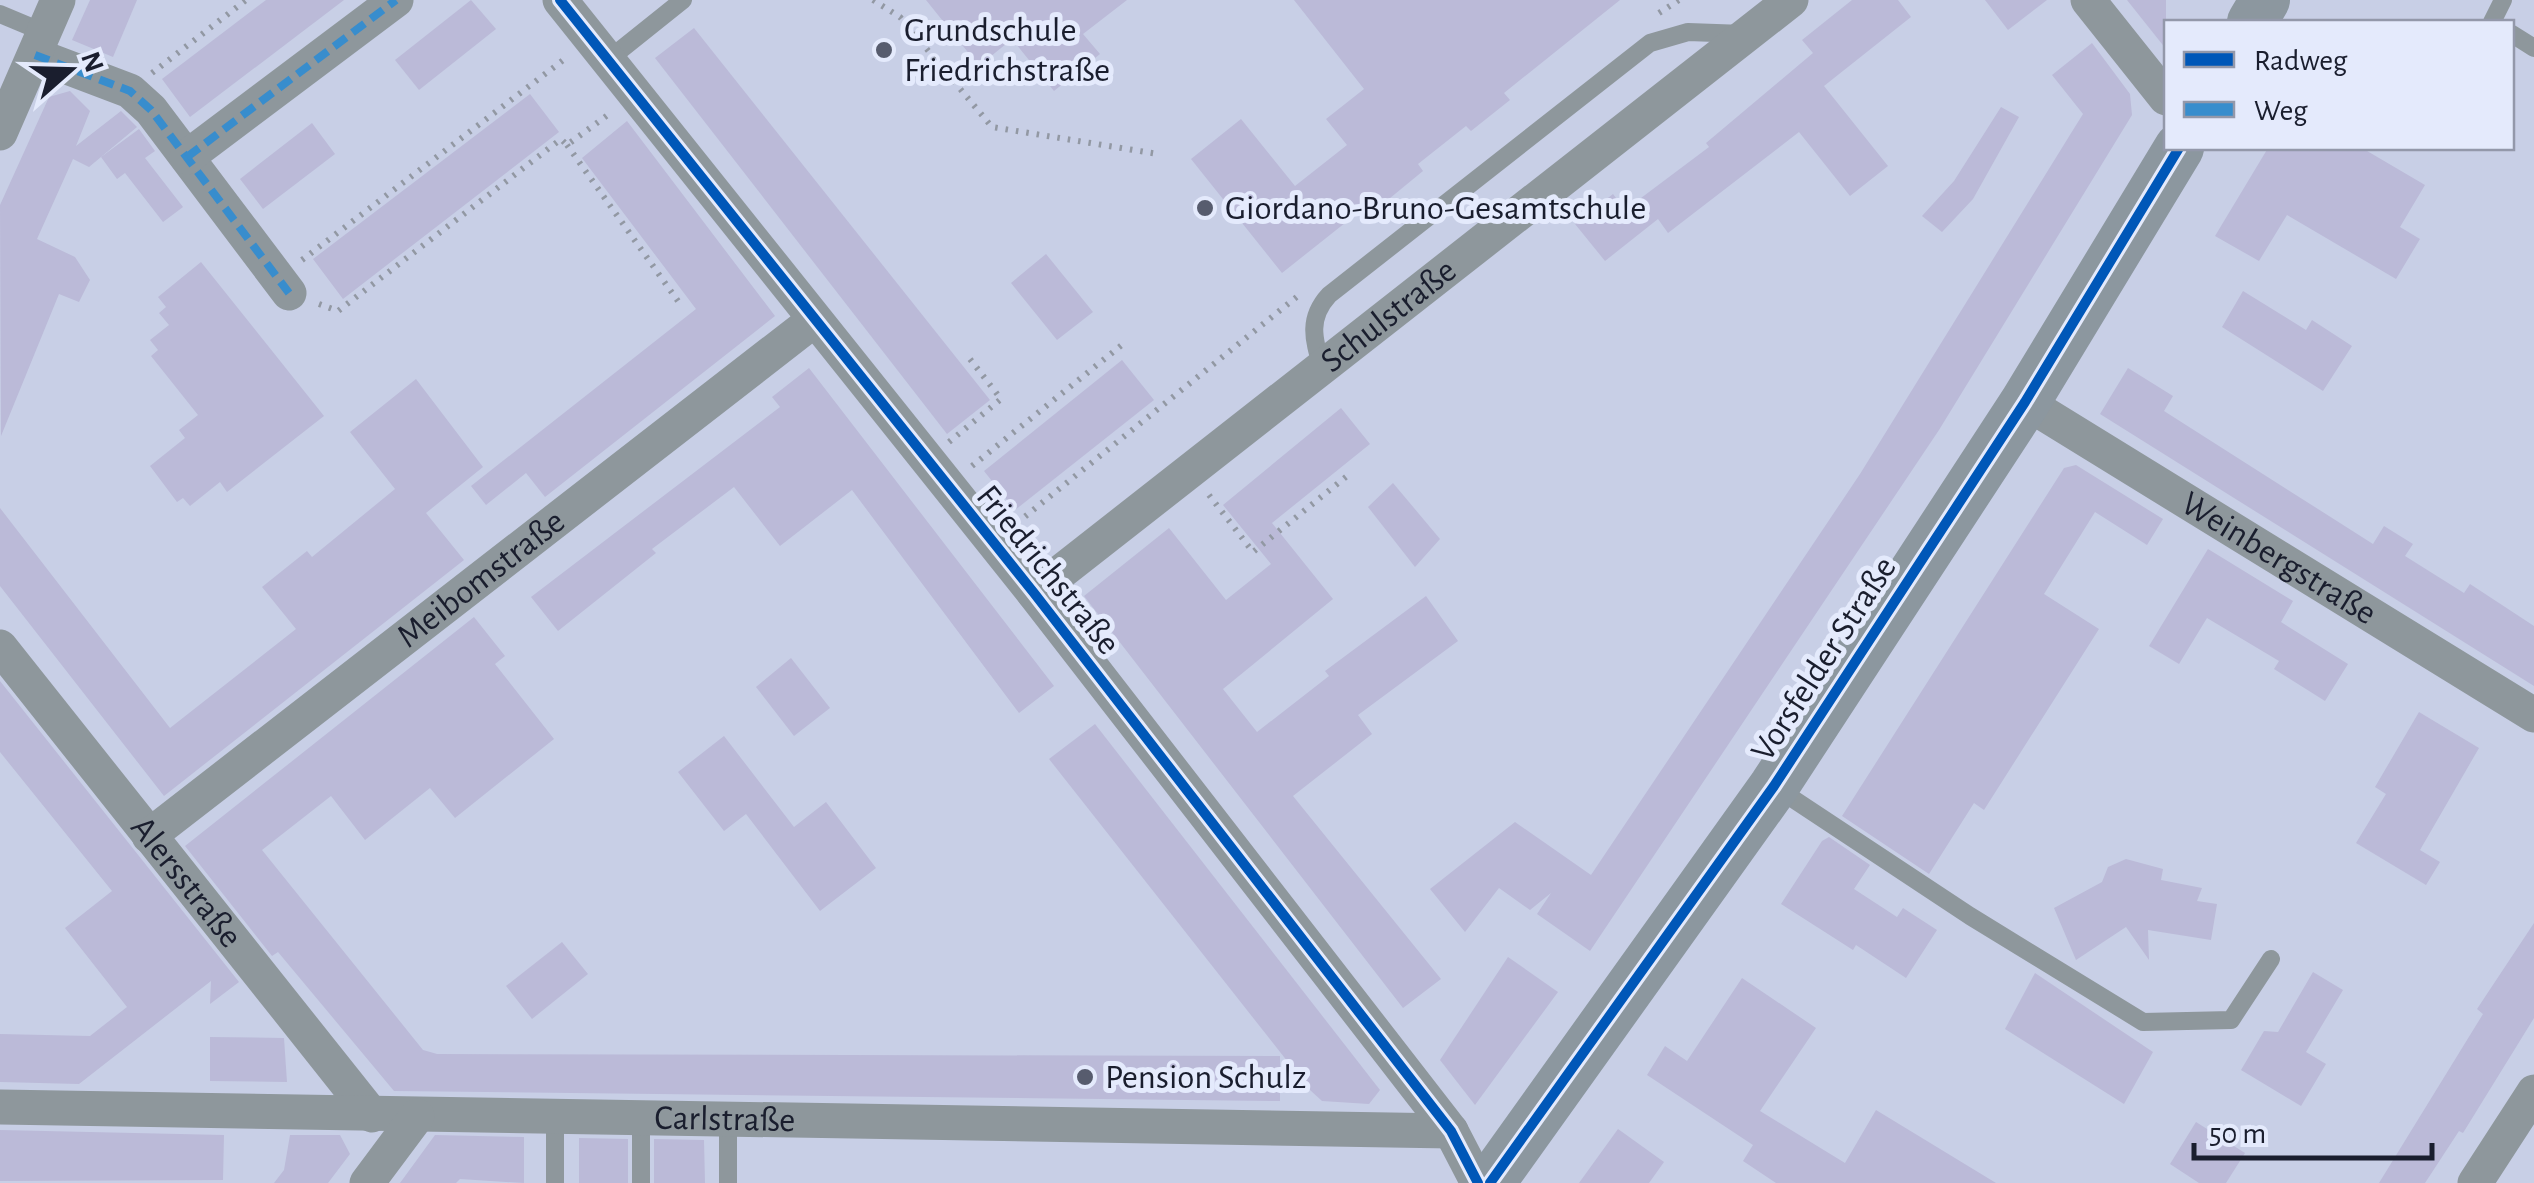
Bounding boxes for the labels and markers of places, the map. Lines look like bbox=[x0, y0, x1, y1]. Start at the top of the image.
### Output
place label: Grundschule Friedrichstraße bbox=[904, 13, 1110, 88]
marker: Grundschule Friedrichstraße bbox=[873, 39, 895, 61]
place label: Giordano-Bruno-Gesamtschule bbox=[1225, 191, 1646, 226]
marker: Giordano-Bruno-Gesamtschule bbox=[1194, 197, 1216, 219]
place label: Pension Schulz bbox=[1105, 1060, 1306, 1095]
marker: Pension Schulz bbox=[1074, 1066, 1096, 1088]

